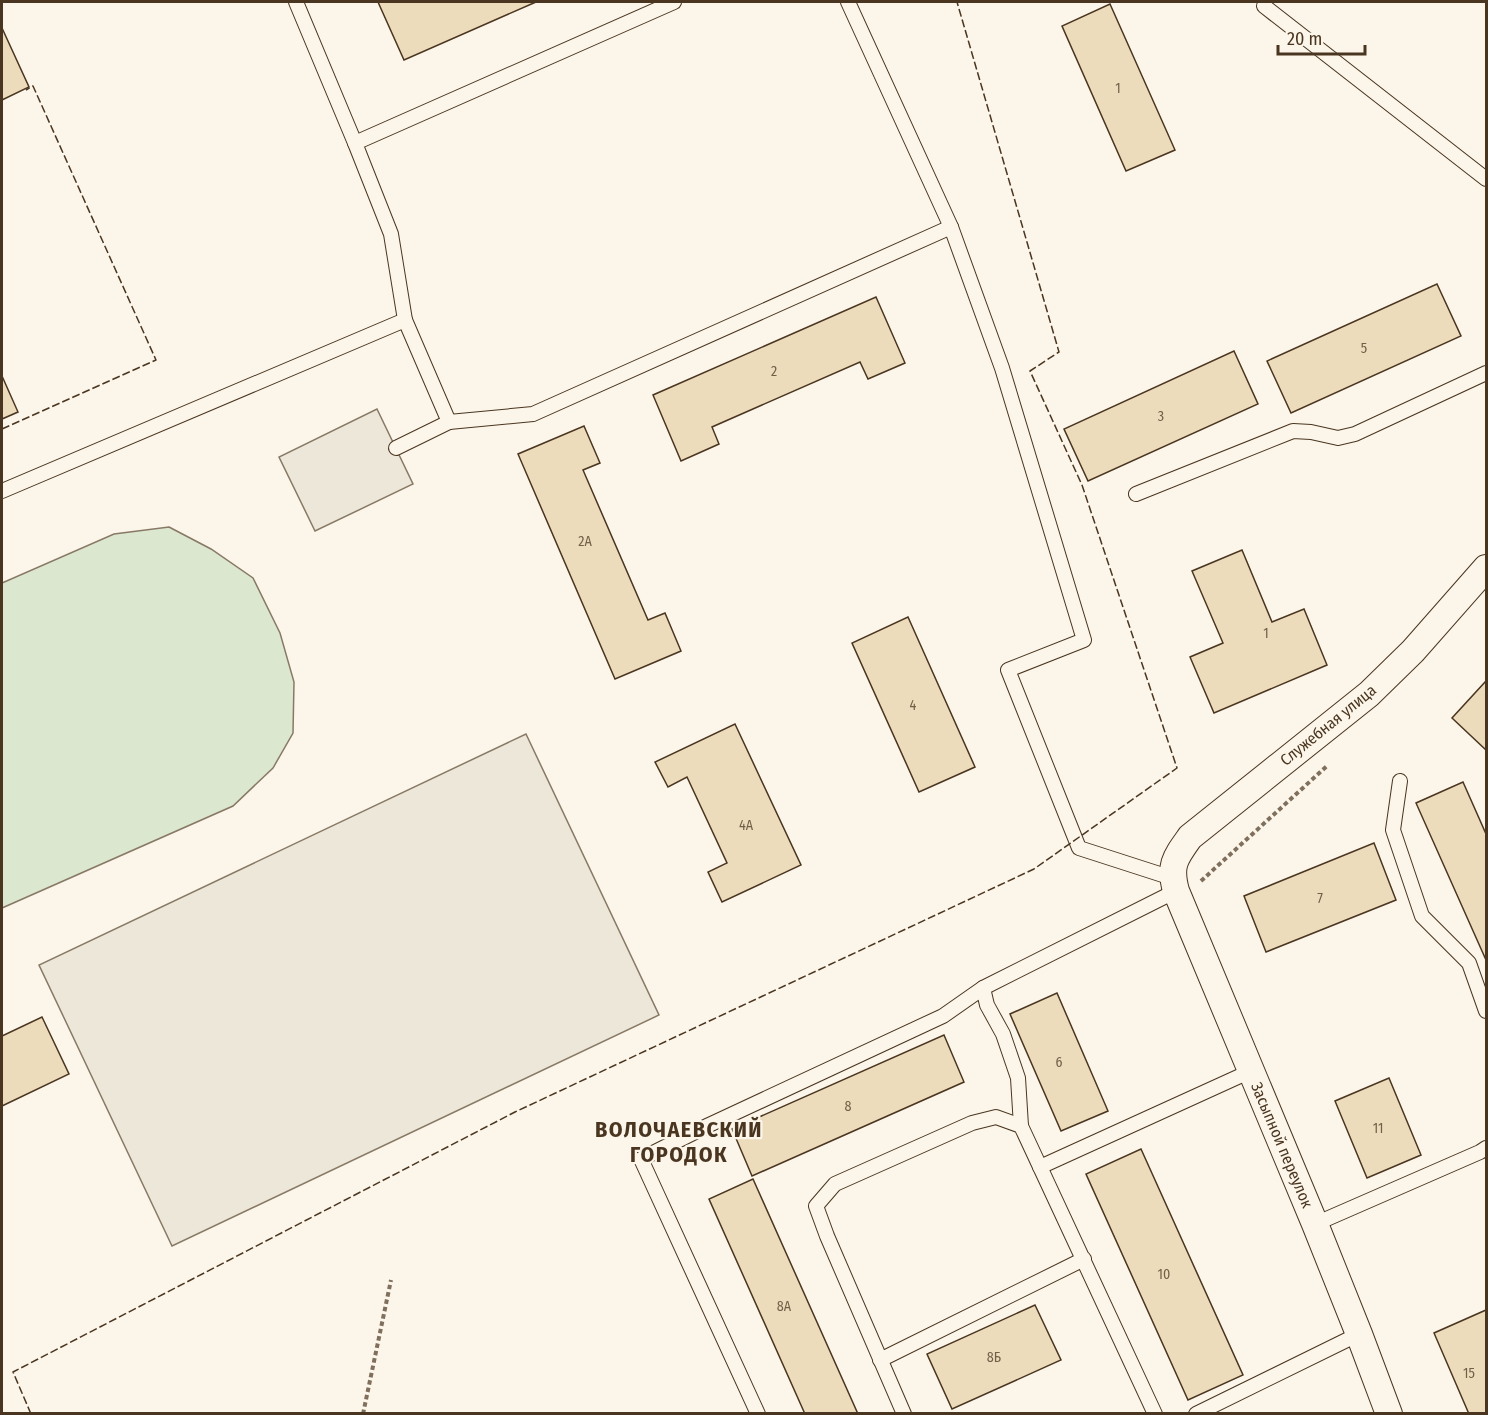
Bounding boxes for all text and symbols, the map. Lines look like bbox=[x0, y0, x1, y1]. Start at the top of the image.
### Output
scale bar bbox=[1278, 18, 1365, 56]
text: 20 m bbox=[1287, 28, 1322, 50]
house number: 1 bbox=[1115, 80, 1121, 97]
house number: 5 bbox=[1361, 340, 1367, 357]
house number: 2 bbox=[771, 363, 777, 380]
house number: 3 bbox=[1158, 408, 1164, 425]
house number: 2А bbox=[578, 533, 592, 550]
house number: 1 bbox=[1263, 625, 1269, 642]
street label: Служебная улица bbox=[1276, 680, 1380, 769]
house number: 4 bbox=[910, 697, 917, 714]
house number: 4А bbox=[739, 817, 754, 834]
house number: 7 bbox=[1317, 890, 1323, 907]
house number: 6 bbox=[1056, 1054, 1063, 1071]
street label: Засыпной переулок bbox=[1247, 1079, 1317, 1211]
house number: 8 bbox=[845, 1098, 852, 1115]
district label: ВОЛОЧАЕВСКИЙ ГОРОДОК bbox=[595, 1116, 763, 1168]
house number: 11 bbox=[1373, 1120, 1383, 1137]
house number: 10 bbox=[1158, 1266, 1170, 1283]
house number: 8А bbox=[777, 1298, 792, 1315]
house number: 8Б bbox=[987, 1349, 1001, 1366]
house number: 15 bbox=[1463, 1365, 1475, 1382]

